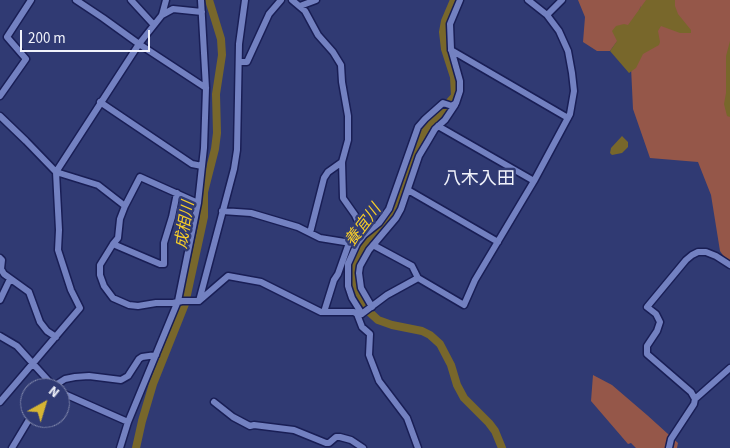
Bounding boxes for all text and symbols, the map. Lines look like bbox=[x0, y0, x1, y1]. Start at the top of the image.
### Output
scale bar bbox=[22, 20, 152, 52]
text: 200 m bbox=[28, 28, 66, 49]
district label: 八木入田 bbox=[443, 169, 515, 191]
water label: 成相川 bbox=[173, 200, 199, 250]
water label: 養宜川 bbox=[342, 201, 386, 251]
north arrow bbox=[20, 378, 70, 428]
text: N bbox=[44, 381, 64, 403]

